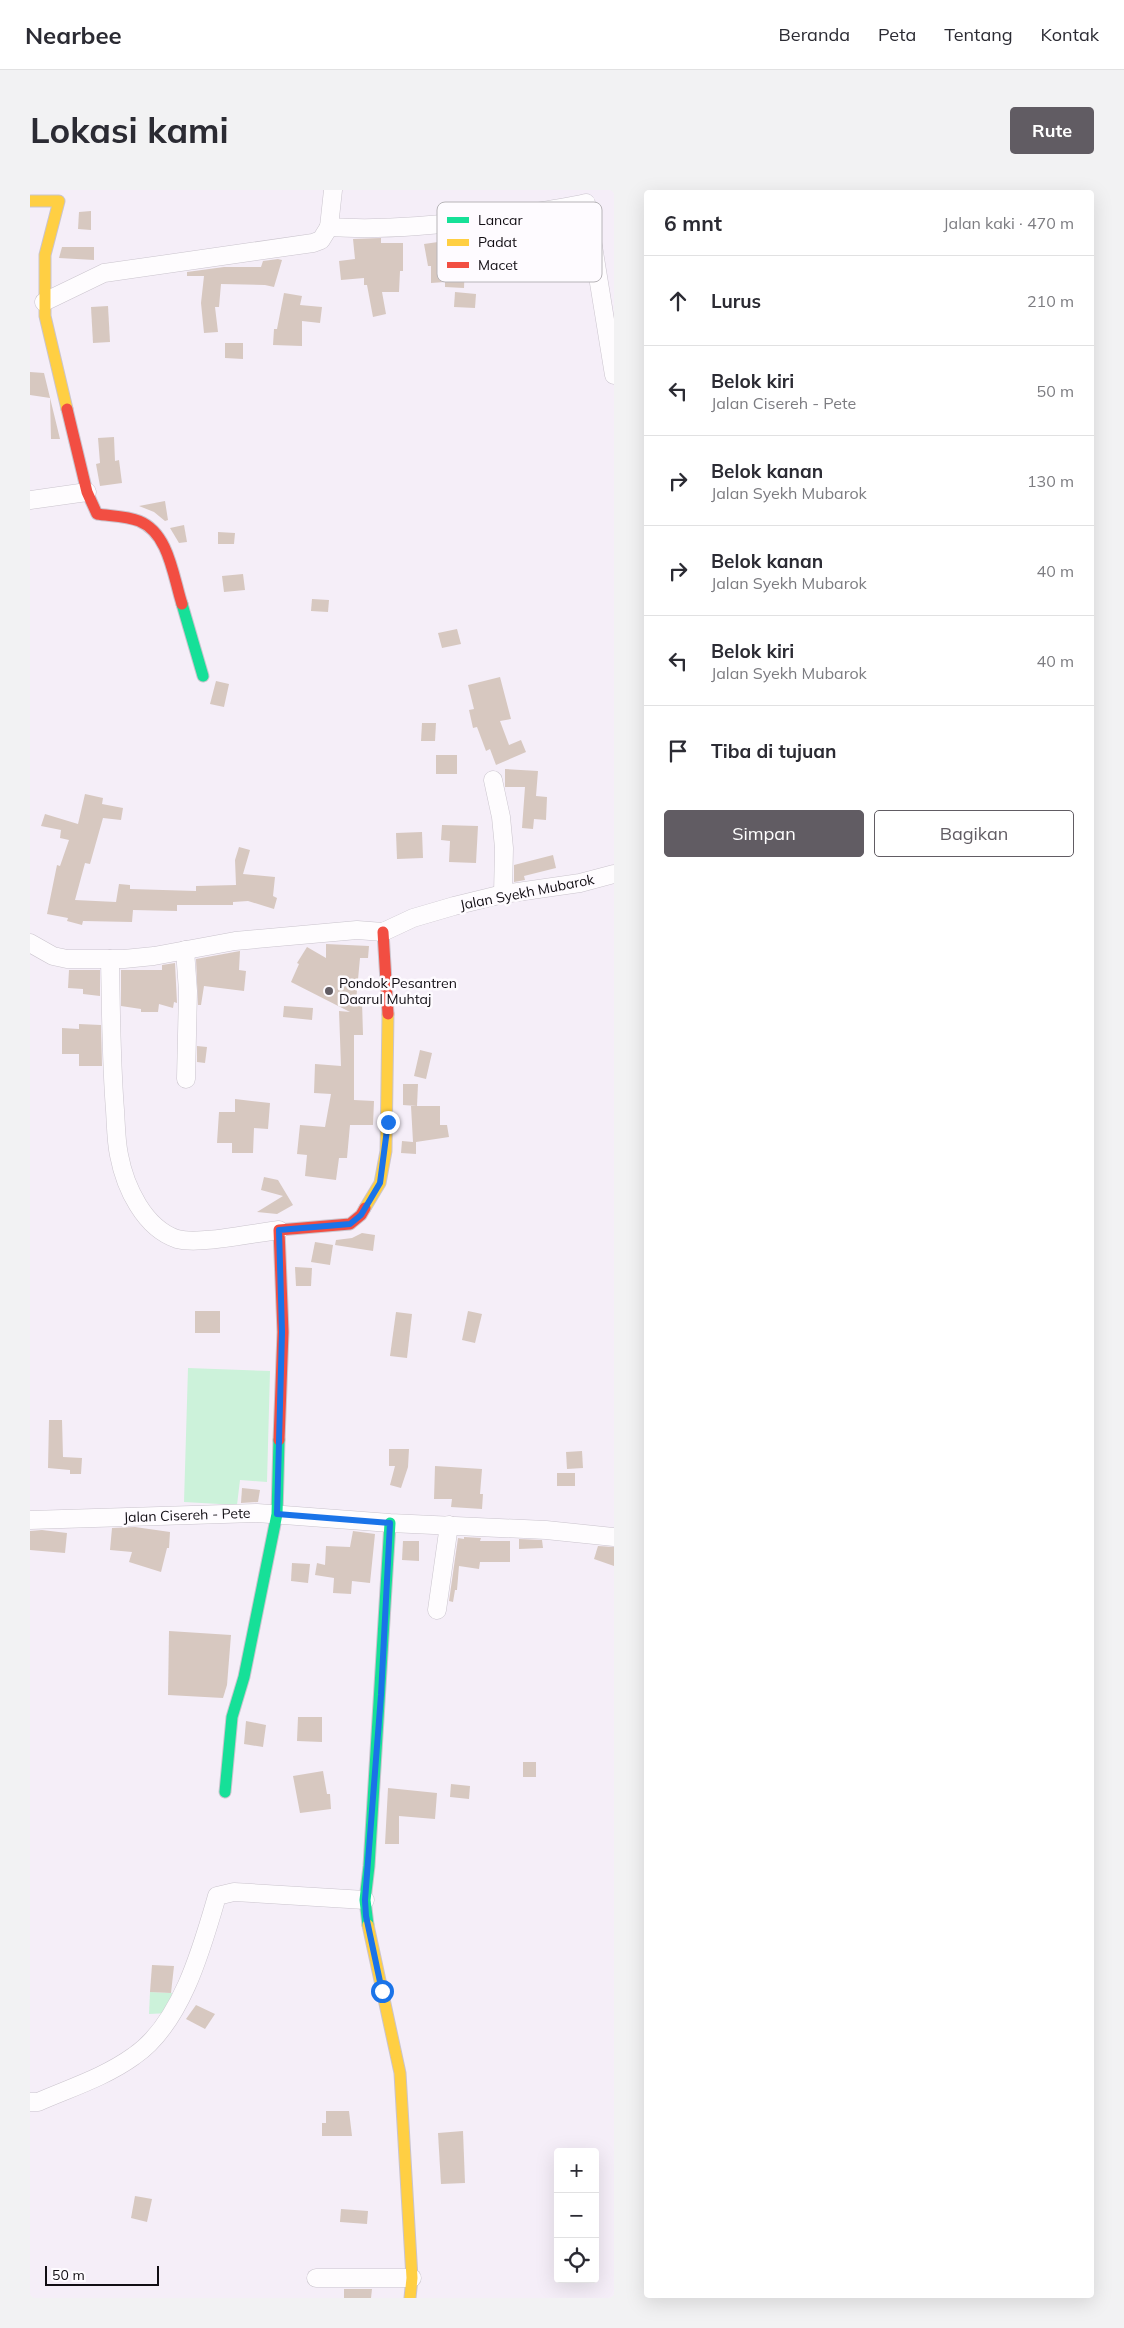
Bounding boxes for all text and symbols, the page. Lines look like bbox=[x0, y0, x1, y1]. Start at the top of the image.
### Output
text: Nearbee bbox=[25, 20, 122, 50]
text: Beranda bbox=[779, 23, 850, 46]
text: Peta bbox=[878, 23, 916, 46]
text: Tentang bbox=[944, 23, 1013, 46]
text: Kontak bbox=[1041, 23, 1099, 46]
button: Rute bbox=[1010, 107, 1094, 154]
text: Lokasi kami bbox=[30, 108, 229, 152]
legend bbox=[437, 202, 602, 282]
text: 6 mnt bbox=[664, 210, 722, 236]
text: Lancar bbox=[478, 211, 524, 229]
text: Jalan kaki · 470 m bbox=[943, 213, 1074, 233]
text: Padat bbox=[478, 233, 517, 251]
text: Macet bbox=[478, 256, 518, 274]
icon: ahead bbox=[664, 287, 692, 315]
text: Lurus bbox=[711, 289, 761, 313]
text: 210 m bbox=[1027, 291, 1074, 311]
text: Belok kiri bbox=[711, 369, 794, 393]
icon: left bbox=[664, 377, 692, 405]
text: 50 m bbox=[1037, 381, 1074, 401]
text: Jalan Cisereh - Pete bbox=[711, 393, 856, 413]
text: Belok kanan bbox=[711, 459, 823, 483]
icon: right bbox=[664, 467, 692, 495]
text: 130 m bbox=[1027, 471, 1074, 491]
text: Jalan Syekh Mubarok bbox=[711, 483, 867, 503]
text: Belok kanan bbox=[711, 549, 823, 573]
icon: right bbox=[664, 557, 692, 585]
text: 40 m bbox=[1037, 561, 1074, 581]
text: Jalan Syekh Mubarok bbox=[711, 573, 867, 593]
text: Belok kiri bbox=[711, 639, 794, 663]
icon: left bbox=[664, 647, 692, 675]
text: 40 m bbox=[1037, 651, 1074, 671]
text: Jalan Syekh Mubarok bbox=[711, 663, 867, 683]
icon: arrive bbox=[664, 737, 692, 765]
text: Tiba di tujuan bbox=[711, 739, 836, 763]
button: Simpan bbox=[664, 810, 864, 857]
button: Bagikan bbox=[874, 810, 1074, 857]
street label: Jalan Syekh Mubarok bbox=[458, 870, 596, 914]
place label: Pondok Pesantren Daarul Muhtaj bbox=[339, 974, 457, 1008]
marker: Pondok Pesantren Daarul Muhtaj bbox=[323, 985, 335, 997]
route end bbox=[377, 1111, 400, 1134]
street label: Jalan Cisereh - Pete bbox=[123, 1504, 251, 1526]
route start bbox=[371, 1980, 394, 2003]
map controls bbox=[554, 2148, 599, 2283]
button: + bbox=[554, 2148, 599, 2193]
button: − bbox=[554, 2193, 599, 2238]
button: locate bbox=[554, 2238, 599, 2283]
scale bar bbox=[45, 2263, 159, 2286]
text: 50 m bbox=[52, 2266, 85, 2284]

